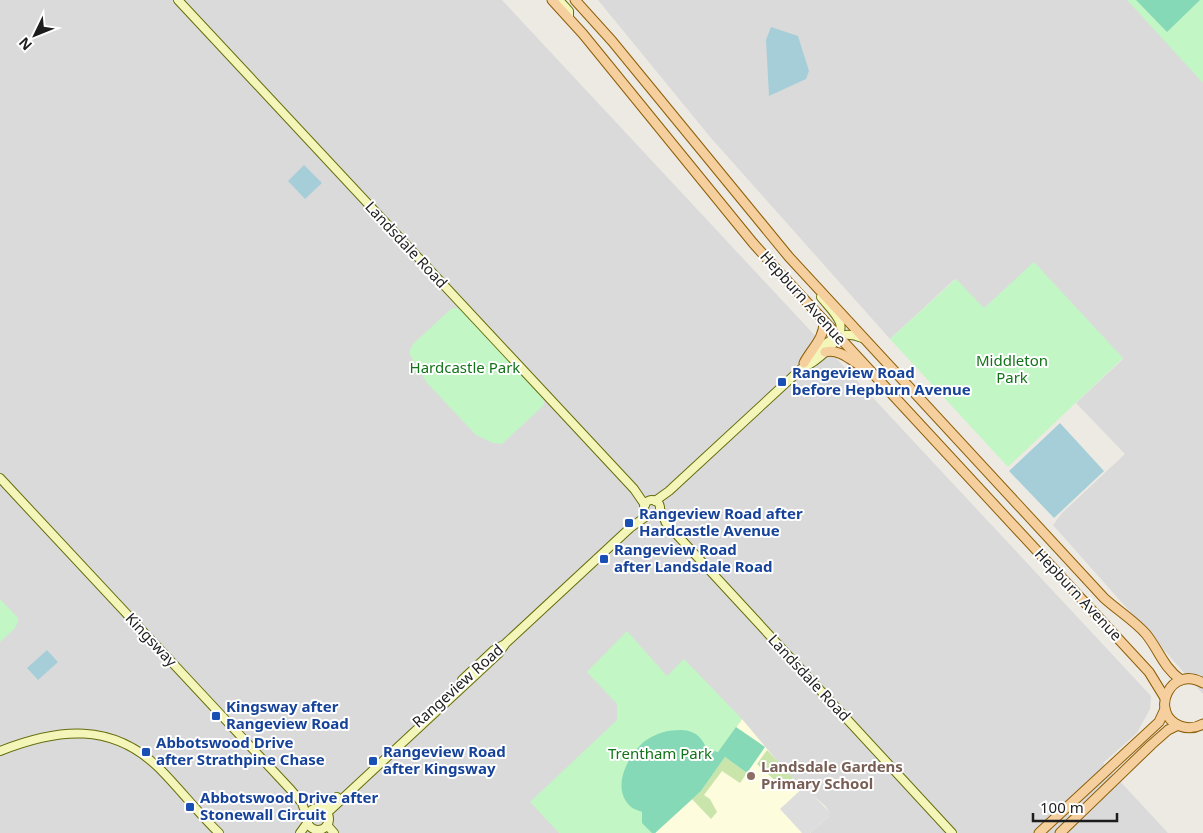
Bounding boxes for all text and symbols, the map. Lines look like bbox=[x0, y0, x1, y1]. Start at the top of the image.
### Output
north arrow bbox=[10, 10, 60, 60]
text: N bbox=[14, 34, 36, 55]
street label: Landsdale Road bbox=[361, 197, 452, 292]
street label: Hepburn Avenue bbox=[756, 246, 851, 348]
park label: Middleton Park bbox=[976, 350, 1048, 387]
park label: Hardcastle Park bbox=[410, 357, 520, 377]
place label: Rangeview Road before Hepburn Avenue bbox=[792, 362, 971, 399]
marker: Rangeview Road before Hepburn Avenue bbox=[776, 376, 788, 388]
place label: Rangeview Road after Hardcastle Avenue bbox=[639, 503, 803, 540]
marker: Rangeview Road after Hardcastle Avenue bbox=[623, 517, 635, 529]
place label: Rangeview Road after Landsdale Road bbox=[614, 539, 772, 576]
street label: Hepburn Avenue bbox=[1031, 544, 1127, 645]
marker: Rangeview Road after Landsdale Road bbox=[598, 553, 610, 565]
street label: Kingsway bbox=[122, 608, 182, 671]
street label: Landsdale Road bbox=[764, 630, 855, 725]
street label: Rangeview Road bbox=[408, 639, 507, 731]
place label: Kingsway after Rangeview Road bbox=[226, 696, 349, 733]
marker: Kingsway after Rangeview Road bbox=[210, 710, 222, 722]
place label: Abbotswood Drive after Strathpine Chase bbox=[156, 732, 325, 769]
place label: Rangeview Road after Kingsway bbox=[383, 741, 506, 778]
park label: Trentham Park bbox=[608, 743, 712, 763]
marker: Abbotswood Drive after Strathpine Chase bbox=[140, 746, 152, 758]
marker: Rangeview Road after Kingsway bbox=[367, 755, 379, 767]
place label: Landsdale Gardens Primary School bbox=[761, 756, 903, 793]
marker: Landsdale Gardens Primary School bbox=[745, 770, 757, 782]
place label: Abbotswood Drive after Stonewall Circuit bbox=[200, 787, 379, 824]
scale bar bbox=[1033, 790, 1117, 822]
text: 100 m bbox=[1040, 797, 1084, 817]
marker: Abbotswood Drive after Stonewall Circuit bbox=[184, 801, 196, 813]

